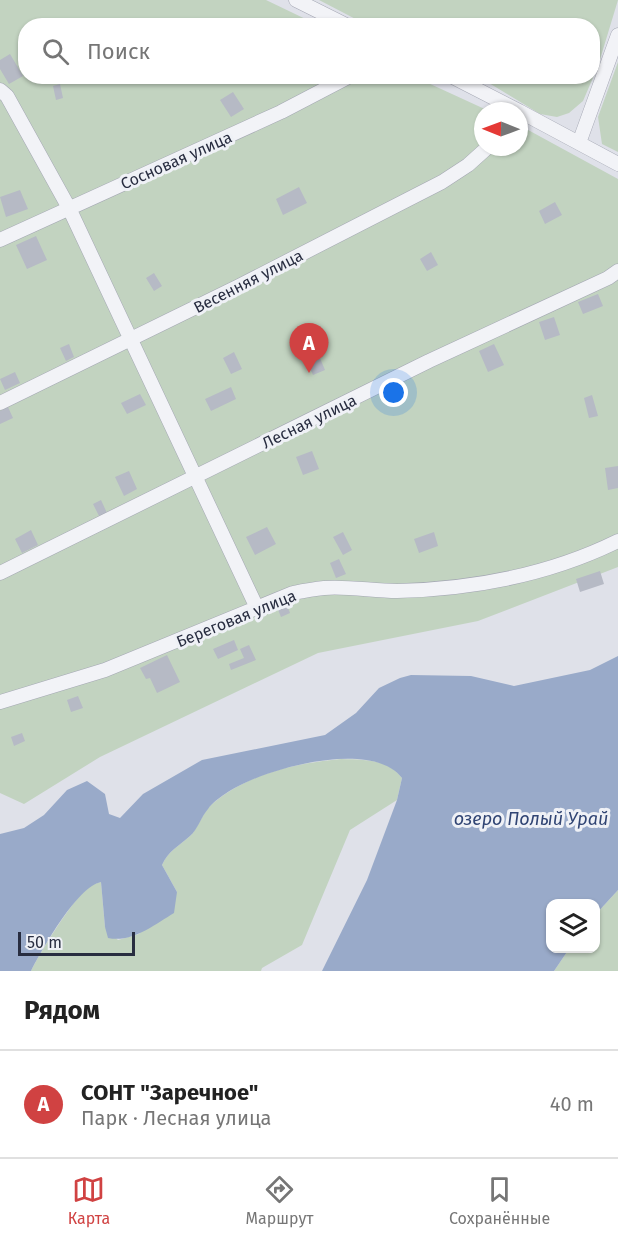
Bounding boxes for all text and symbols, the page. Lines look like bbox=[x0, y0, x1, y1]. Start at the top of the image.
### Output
search box bbox=[18, 18, 600, 84]
icon: search bbox=[39, 35, 72, 68]
text: Поиск bbox=[87, 38, 150, 65]
north arrow bbox=[474, 102, 528, 156]
street label: Сосновая улица bbox=[118, 127, 235, 193]
street label: Весенняя улица bbox=[190, 246, 306, 317]
pin: A bbox=[290, 324, 328, 373]
your location bbox=[379, 378, 408, 407]
street label: Лесная улица bbox=[259, 390, 360, 453]
street label: Береговая улица bbox=[174, 586, 299, 651]
water label: озеро Полый Урай bbox=[454, 808, 608, 830]
map controls bbox=[546, 899, 600, 953]
button: layers bbox=[546, 899, 600, 953]
scale bar bbox=[18, 929, 135, 956]
text: 50 m bbox=[27, 933, 62, 952]
text: Рядом bbox=[24, 995, 100, 1026]
text: СОНТ "Заречное" bbox=[81, 1079, 259, 1106]
text: A bbox=[38, 1092, 49, 1116]
text: 40 m bbox=[550, 1092, 594, 1116]
text: Парк · Лесная улица bbox=[81, 1106, 271, 1130]
tab: Карта bbox=[68, 1173, 110, 1228]
tab: Маршрут bbox=[246, 1173, 314, 1228]
tab: Сохранённые bbox=[449, 1173, 550, 1228]

